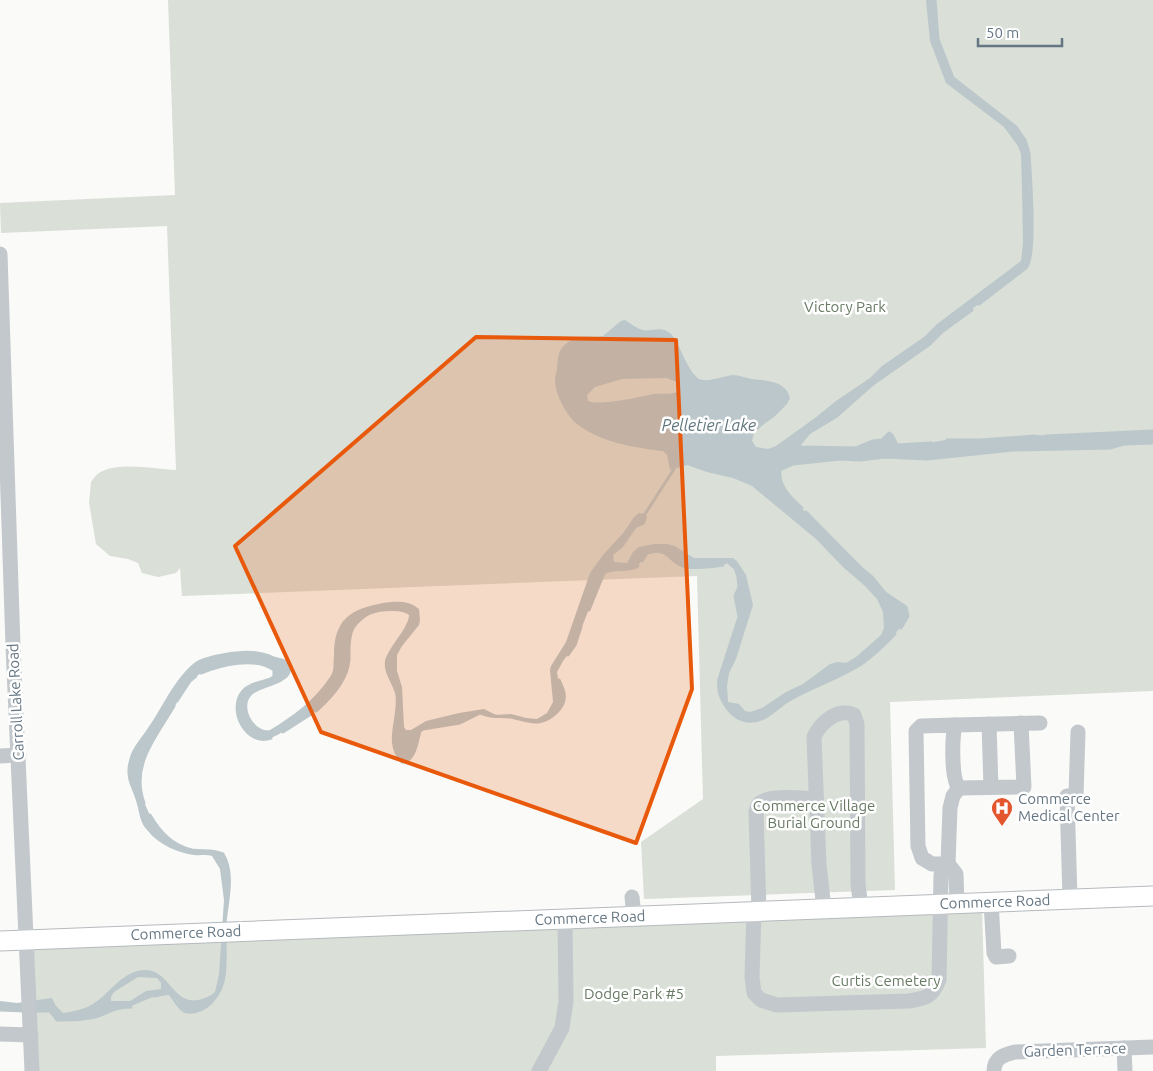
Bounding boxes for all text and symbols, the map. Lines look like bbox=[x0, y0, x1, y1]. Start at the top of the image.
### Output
scale bar bbox=[978, 15, 1062, 47]
text: 50 m bbox=[986, 24, 1019, 41]
park label: Victory Park bbox=[804, 298, 886, 315]
water label: Pelletier Lake bbox=[662, 416, 756, 434]
street label: Carroll Lake Road bbox=[4, 643, 27, 761]
place label: Commerce Medical Center bbox=[1018, 790, 1120, 824]
hospital icon: Commerce Medical Center bbox=[990, 796, 1014, 827]
park label: Commerce Village Burial Ground bbox=[753, 797, 875, 831]
street label: Commerce Road bbox=[939, 891, 1051, 912]
street label: Commerce Road bbox=[534, 907, 646, 928]
street label: Commerce Road bbox=[130, 922, 242, 943]
park label: Curtis Cemetery bbox=[832, 972, 940, 989]
park label: Dodge Park #5 bbox=[584, 985, 684, 1002]
street label: Garden Terrace bbox=[1023, 1039, 1127, 1060]

